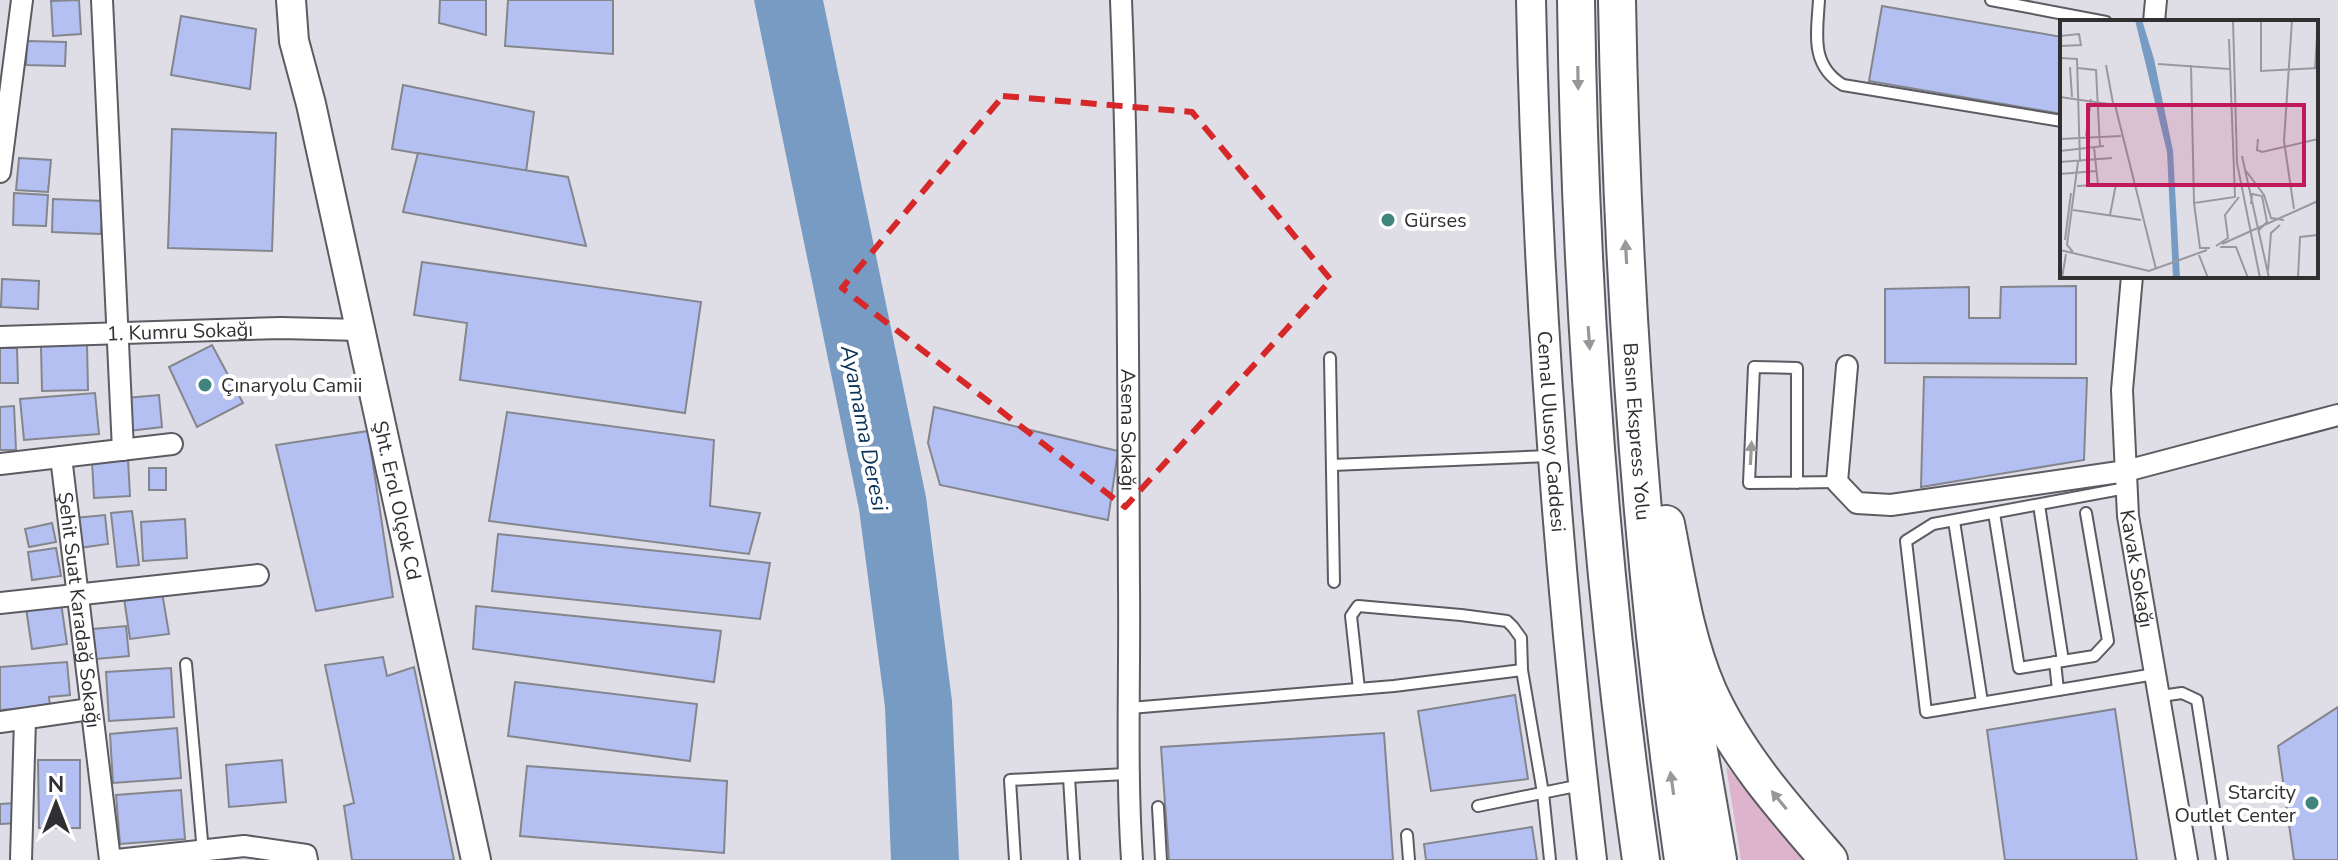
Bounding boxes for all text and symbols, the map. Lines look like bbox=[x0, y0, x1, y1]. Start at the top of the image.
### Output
inset map bbox=[2060, 20, 2318, 278]
one-way arrow bbox=[1571, 66, 1584, 91]
place label: Gürses bbox=[1404, 207, 1467, 234]
marker: Gürses bbox=[1379, 211, 1397, 229]
one-way arrow bbox=[1619, 239, 1632, 264]
street label: 1. Kumru Sokağı bbox=[106, 316, 253, 348]
one-way arrow bbox=[1583, 326, 1596, 351]
street label: Cemal Ulusoy Caddesi bbox=[1530, 330, 1572, 533]
water label: Ayamama Deresi bbox=[833, 342, 895, 514]
street label: Basın Ekspress Yolu bbox=[1616, 342, 1657, 522]
street label: Asena Sokağı bbox=[1114, 369, 1142, 491]
place label: Çınaryolu Camii bbox=[221, 372, 363, 399]
marker: Çınaryolu Camii bbox=[196, 376, 214, 394]
street label: Şht. Erol Olçok Cd bbox=[366, 418, 428, 583]
one-way arrow bbox=[1744, 440, 1757, 465]
street label: Şehit Suat Karadağ Sokağı bbox=[51, 490, 107, 730]
street label: Kavak Sokağı bbox=[2113, 508, 2160, 630]
north arrow bbox=[16, 764, 96, 844]
text: N bbox=[48, 770, 64, 800]
one-way arrow bbox=[1665, 770, 1678, 795]
place label: Starcity Outlet Center bbox=[2174, 779, 2297, 829]
one-way arrow bbox=[1771, 790, 1788, 810]
marker: Starcity Outlet Center bbox=[2303, 794, 2321, 812]

